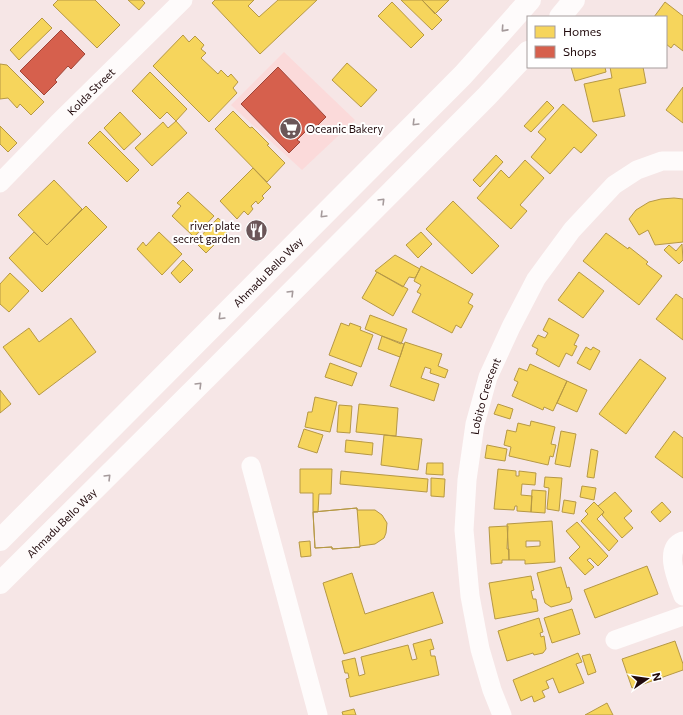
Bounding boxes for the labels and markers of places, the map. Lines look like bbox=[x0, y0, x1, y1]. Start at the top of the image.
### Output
supermarket icon: Oceanic Bakery bbox=[277, 115, 303, 141]
place label: Oceanic Bakery bbox=[306, 122, 383, 135]
restaurant icon: river plate secret garden bbox=[243, 218, 269, 244]
place label: river plate secret garden bbox=[173, 219, 240, 245]

